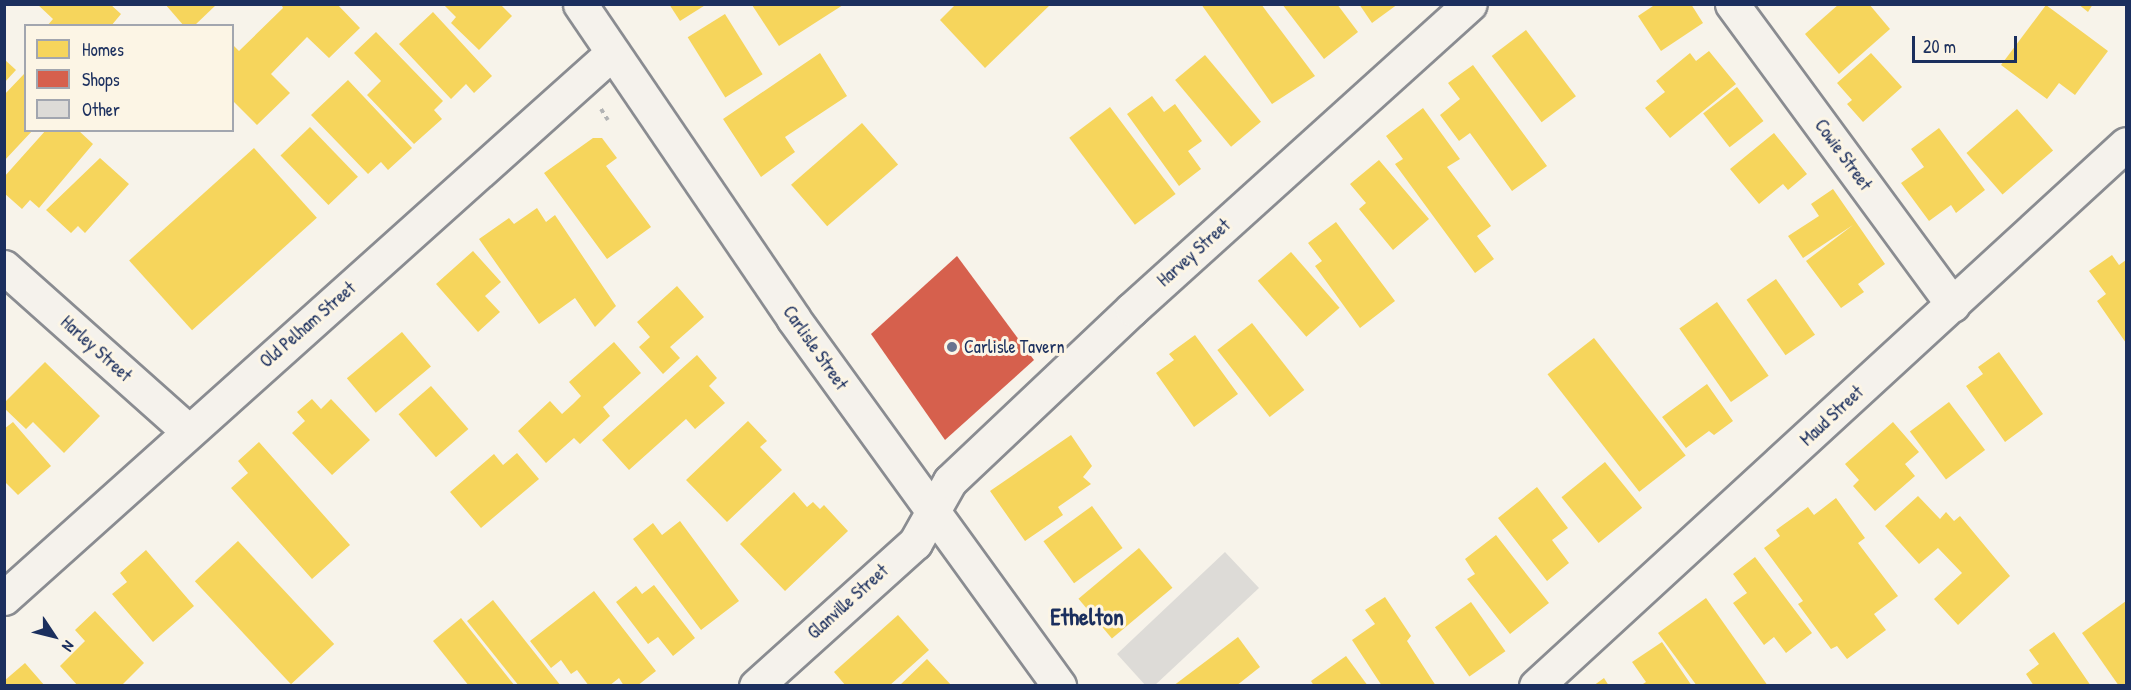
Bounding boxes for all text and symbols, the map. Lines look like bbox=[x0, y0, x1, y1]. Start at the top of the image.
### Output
legend bbox=[24, 24, 234, 132]
scale bar bbox=[1915, 24, 2020, 62]
text: 20 m bbox=[1923, 34, 1956, 59]
text: Homes bbox=[82, 37, 124, 62]
text: Shops bbox=[82, 67, 120, 92]
text: Other bbox=[82, 97, 120, 122]
street label: Cowie Street bbox=[1810, 115, 1876, 195]
street label: Harvey Street bbox=[1153, 215, 1235, 291]
street label: Old Pelham Street bbox=[256, 278, 360, 372]
street label: Carlisle Street bbox=[778, 302, 852, 394]
street label: Harley Street bbox=[56, 312, 136, 386]
place label: Carlisle Tavern bbox=[964, 336, 1065, 358]
marker: Carlisle Tavern bbox=[945, 340, 959, 354]
street label: Maud Street bbox=[1796, 381, 1868, 451]
street label: Glanville Street bbox=[803, 560, 893, 644]
district label: Ethelton bbox=[1050, 603, 1124, 631]
north arrow bbox=[24, 606, 84, 666]
text: N bbox=[57, 637, 80, 656]

